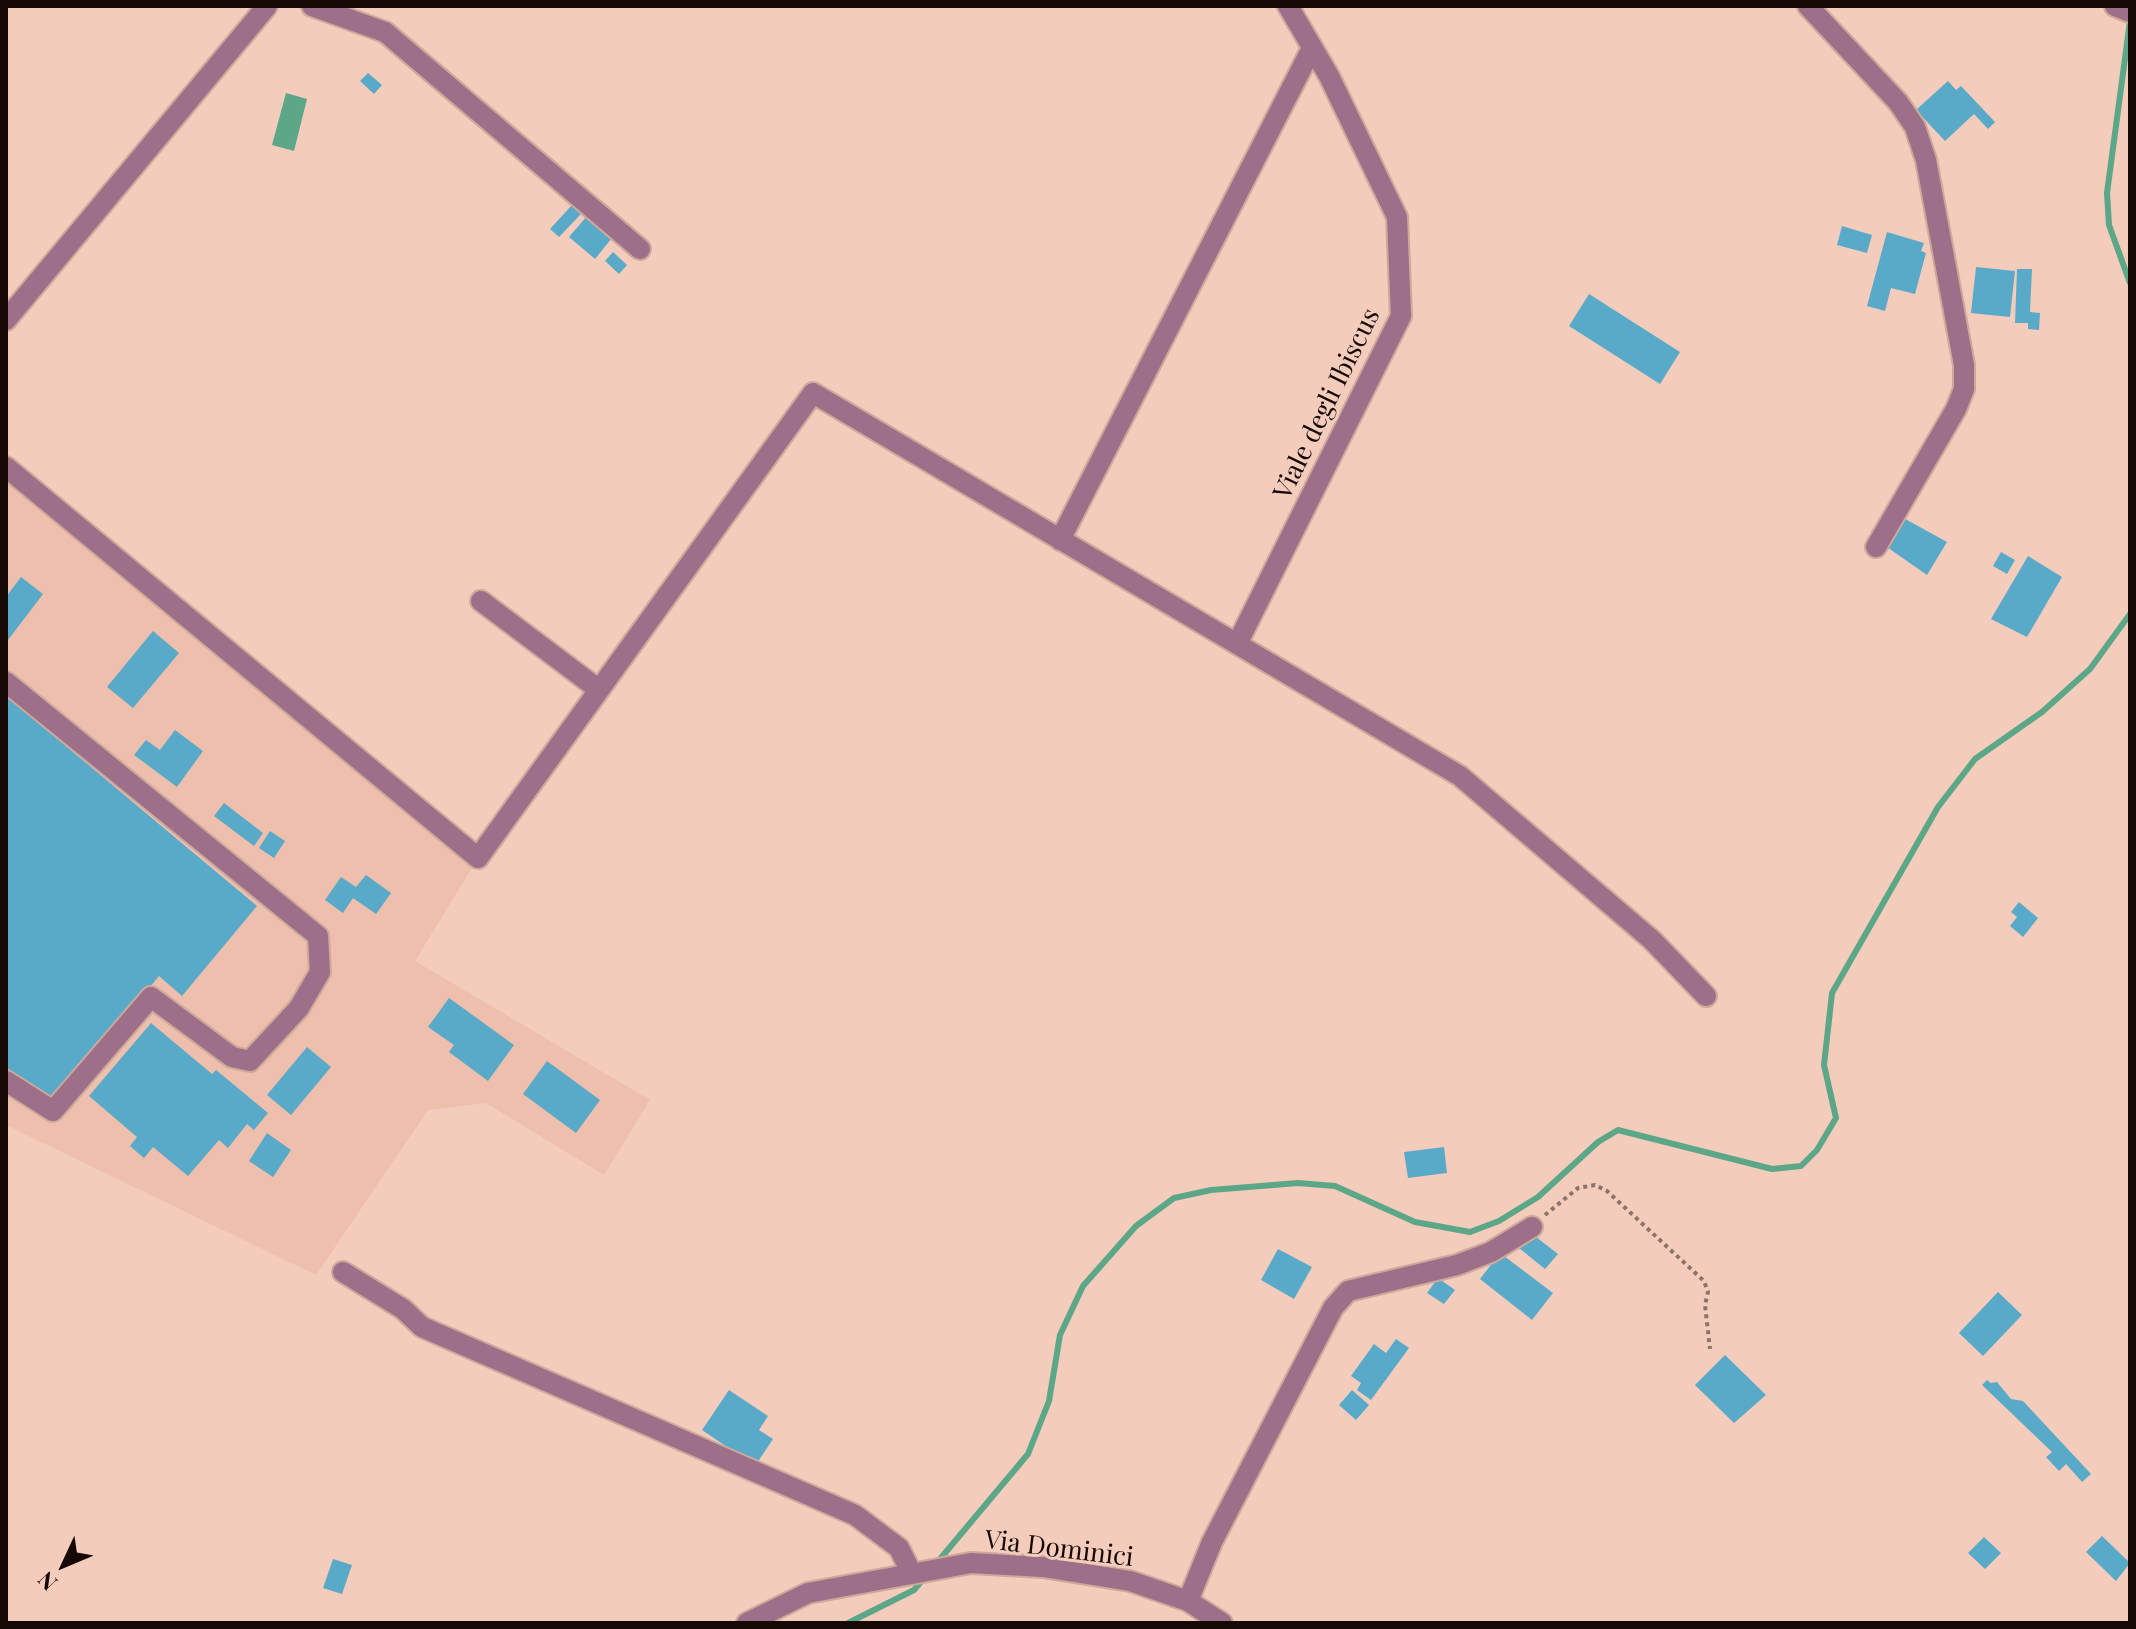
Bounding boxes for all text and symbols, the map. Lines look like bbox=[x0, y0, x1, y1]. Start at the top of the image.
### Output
street label: Viale degli Ibiscus bbox=[1267, 303, 1387, 505]
street label: Via Dominici bbox=[983, 1524, 1135, 1574]
north arrow bbox=[24, 1525, 104, 1605]
text: N bbox=[30, 1566, 63, 1598]

